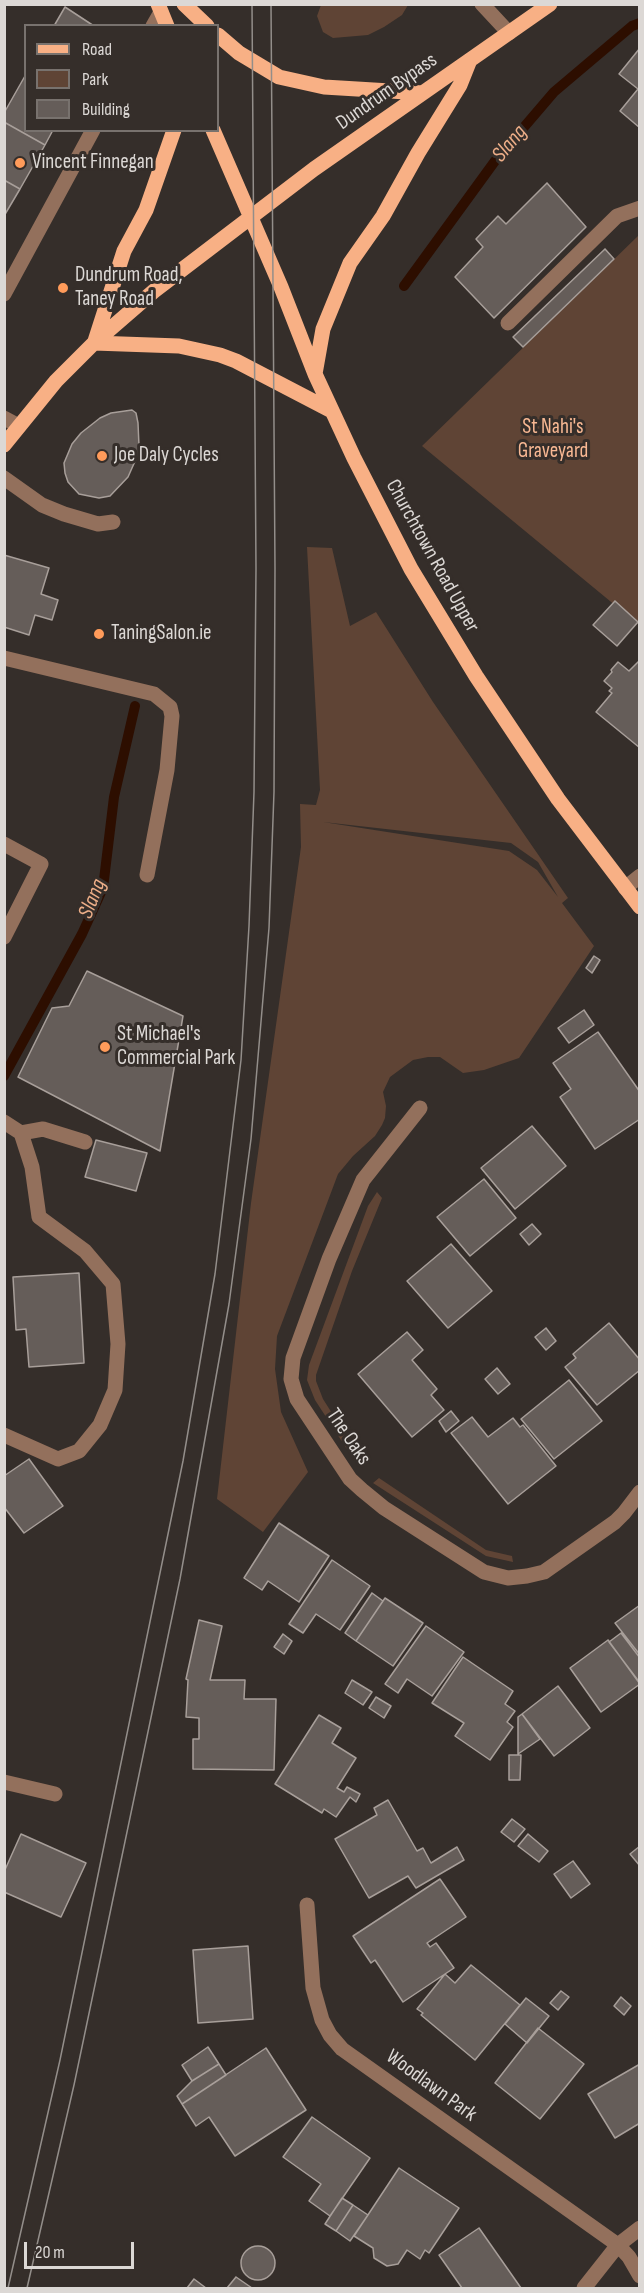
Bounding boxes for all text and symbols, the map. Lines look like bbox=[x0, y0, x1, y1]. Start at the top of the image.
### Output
legend bbox=[24, 24, 219, 132]
text: Road bbox=[82, 39, 112, 60]
street label: Dundrum Bypass bbox=[332, 48, 442, 136]
text: Park bbox=[82, 69, 108, 90]
text: Building bbox=[82, 99, 130, 120]
water label: Slang bbox=[487, 120, 533, 168]
place label: Vincent Finnegan bbox=[32, 150, 154, 176]
marker: Vincent Finnegan bbox=[13, 156, 27, 170]
place label: Dundrum Road, Taney Road bbox=[75, 263, 182, 313]
marker: Dundrum Road, Taney Road bbox=[56, 281, 70, 295]
park label: St Nahi's Graveyard bbox=[518, 415, 588, 465]
place label: Joe Daly Cycles bbox=[114, 443, 219, 469]
marker: Joe Daly Cycles bbox=[95, 449, 109, 463]
street label: Churchtown Road Upper bbox=[380, 475, 484, 637]
place label: TaningSalon.ie bbox=[111, 621, 211, 647]
marker: TaningSalon.ie bbox=[92, 627, 106, 641]
water label: Slang bbox=[73, 875, 113, 923]
place label: St Michael's Commercial Park bbox=[117, 1022, 235, 1072]
marker: St Michael's Commercial Park bbox=[98, 1040, 112, 1054]
street label: The Oaks bbox=[320, 1404, 376, 1470]
street label: Woodlawn Park bbox=[381, 2045, 481, 2127]
scale bar bbox=[27, 2230, 136, 2268]
text: 20 m bbox=[35, 2242, 65, 2263]

